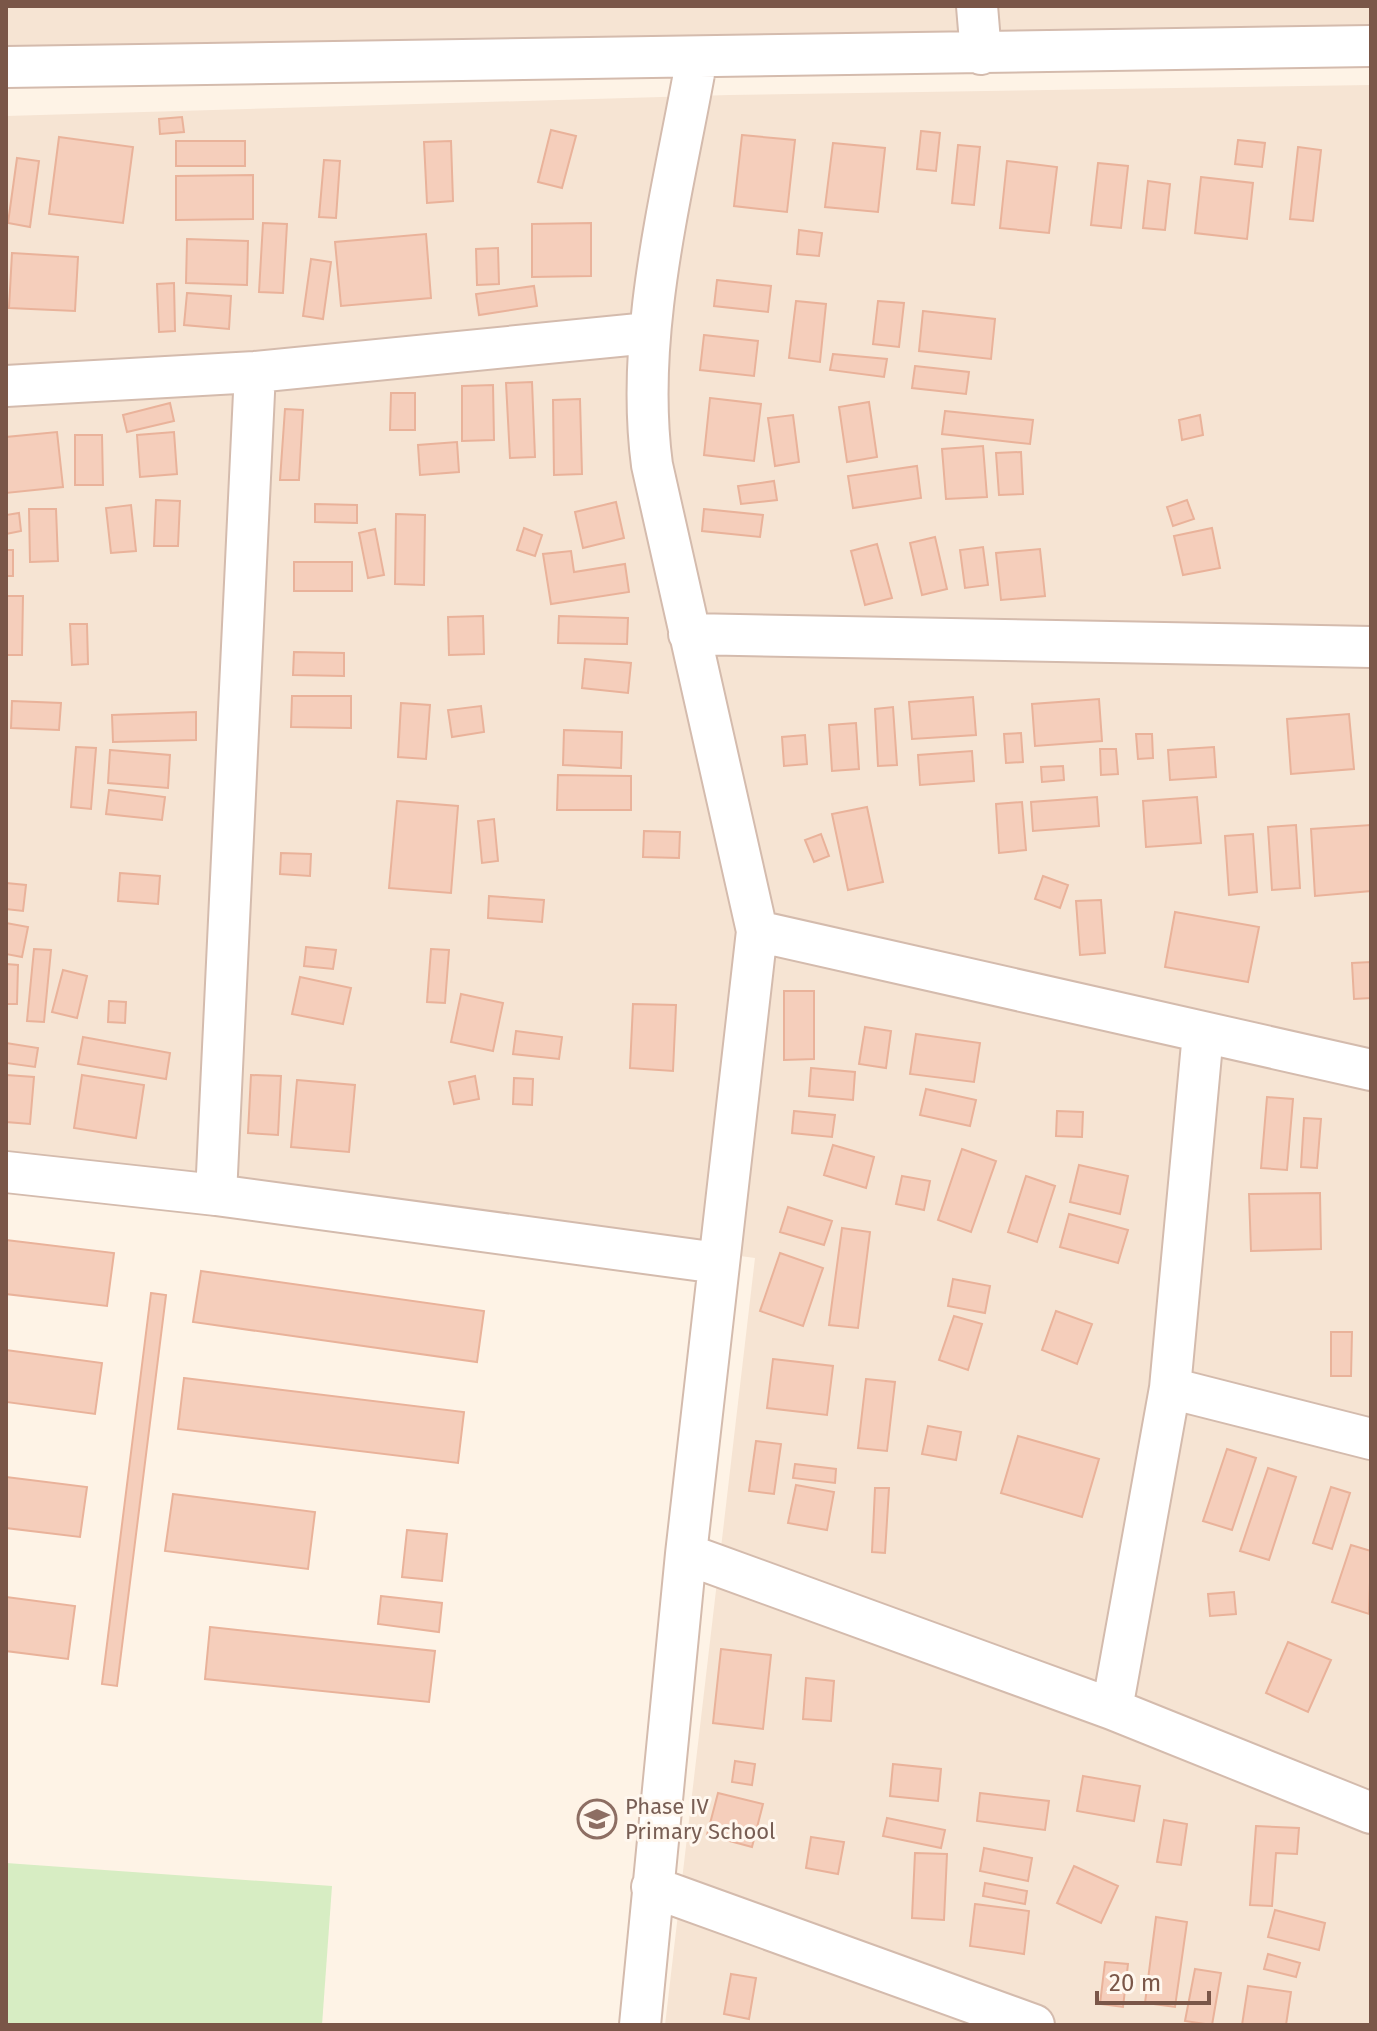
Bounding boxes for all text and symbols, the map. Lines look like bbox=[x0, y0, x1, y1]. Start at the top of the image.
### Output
place label: Phase IV Primary School bbox=[625, 1793, 776, 1845]
school or university icon: Phase IV Primary School bbox=[576, 1798, 618, 1840]
scale bar bbox=[1097, 1955, 1209, 2005]
text: 20 m bbox=[1109, 1969, 1161, 1997]

